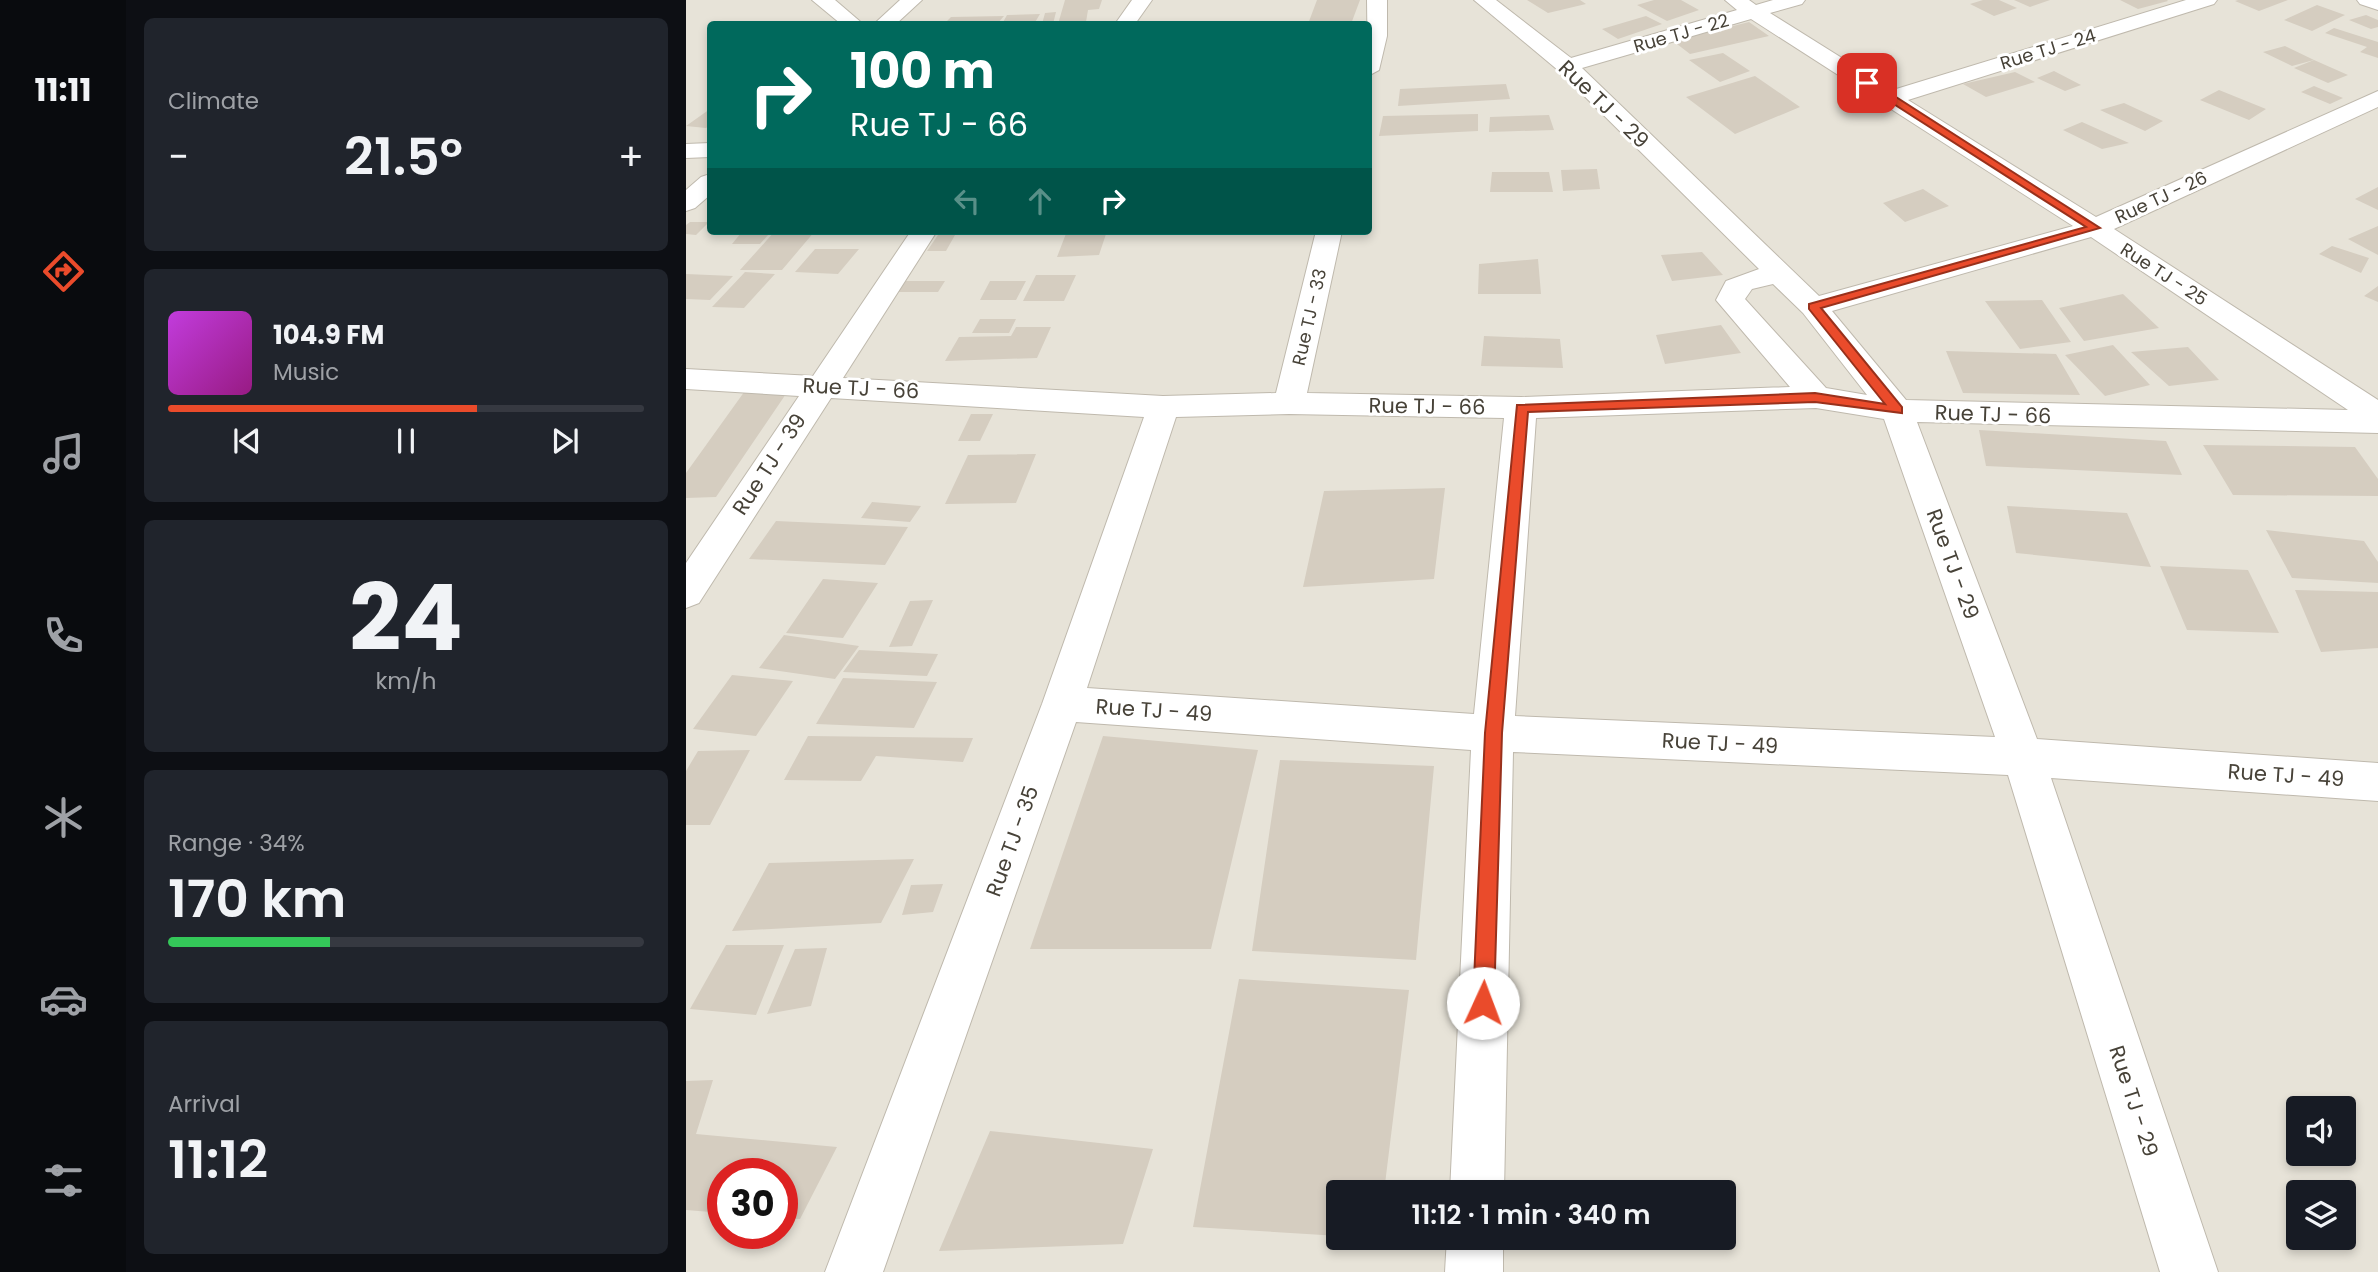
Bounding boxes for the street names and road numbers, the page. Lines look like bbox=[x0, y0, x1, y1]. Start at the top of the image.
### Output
street label: Rue TJ - 22 bbox=[1630, 7, 1732, 59]
street label: Rue TJ - 24 bbox=[1997, 23, 2099, 75]
street label: Rue TJ - 29 bbox=[1552, 53, 1656, 155]
street label: Rue TJ - 26 bbox=[2111, 165, 2211, 229]
street label: Rue TJ - 25 bbox=[2116, 237, 2212, 311]
street label: Rue TJ - 33 bbox=[1286, 266, 1332, 368]
street label: Rue TJ - 66 bbox=[802, 370, 920, 406]
street label: Rue TJ - 66 bbox=[1368, 390, 1486, 422]
street label: Rue TJ - 66 bbox=[1934, 397, 2052, 431]
street label: Rue TJ - 39 bbox=[725, 408, 813, 520]
street label: Rue TJ - 29 bbox=[1920, 505, 1986, 623]
street label: Rue TJ - 49 bbox=[1095, 691, 1213, 729]
street label: Rue TJ - 49 bbox=[1661, 725, 1779, 761]
street label: Rue TJ - 49 bbox=[2227, 756, 2345, 794]
street label: Rue TJ - 35 bbox=[979, 782, 1045, 900]
street label: Rue TJ - 29 bbox=[2102, 1042, 2166, 1160]

